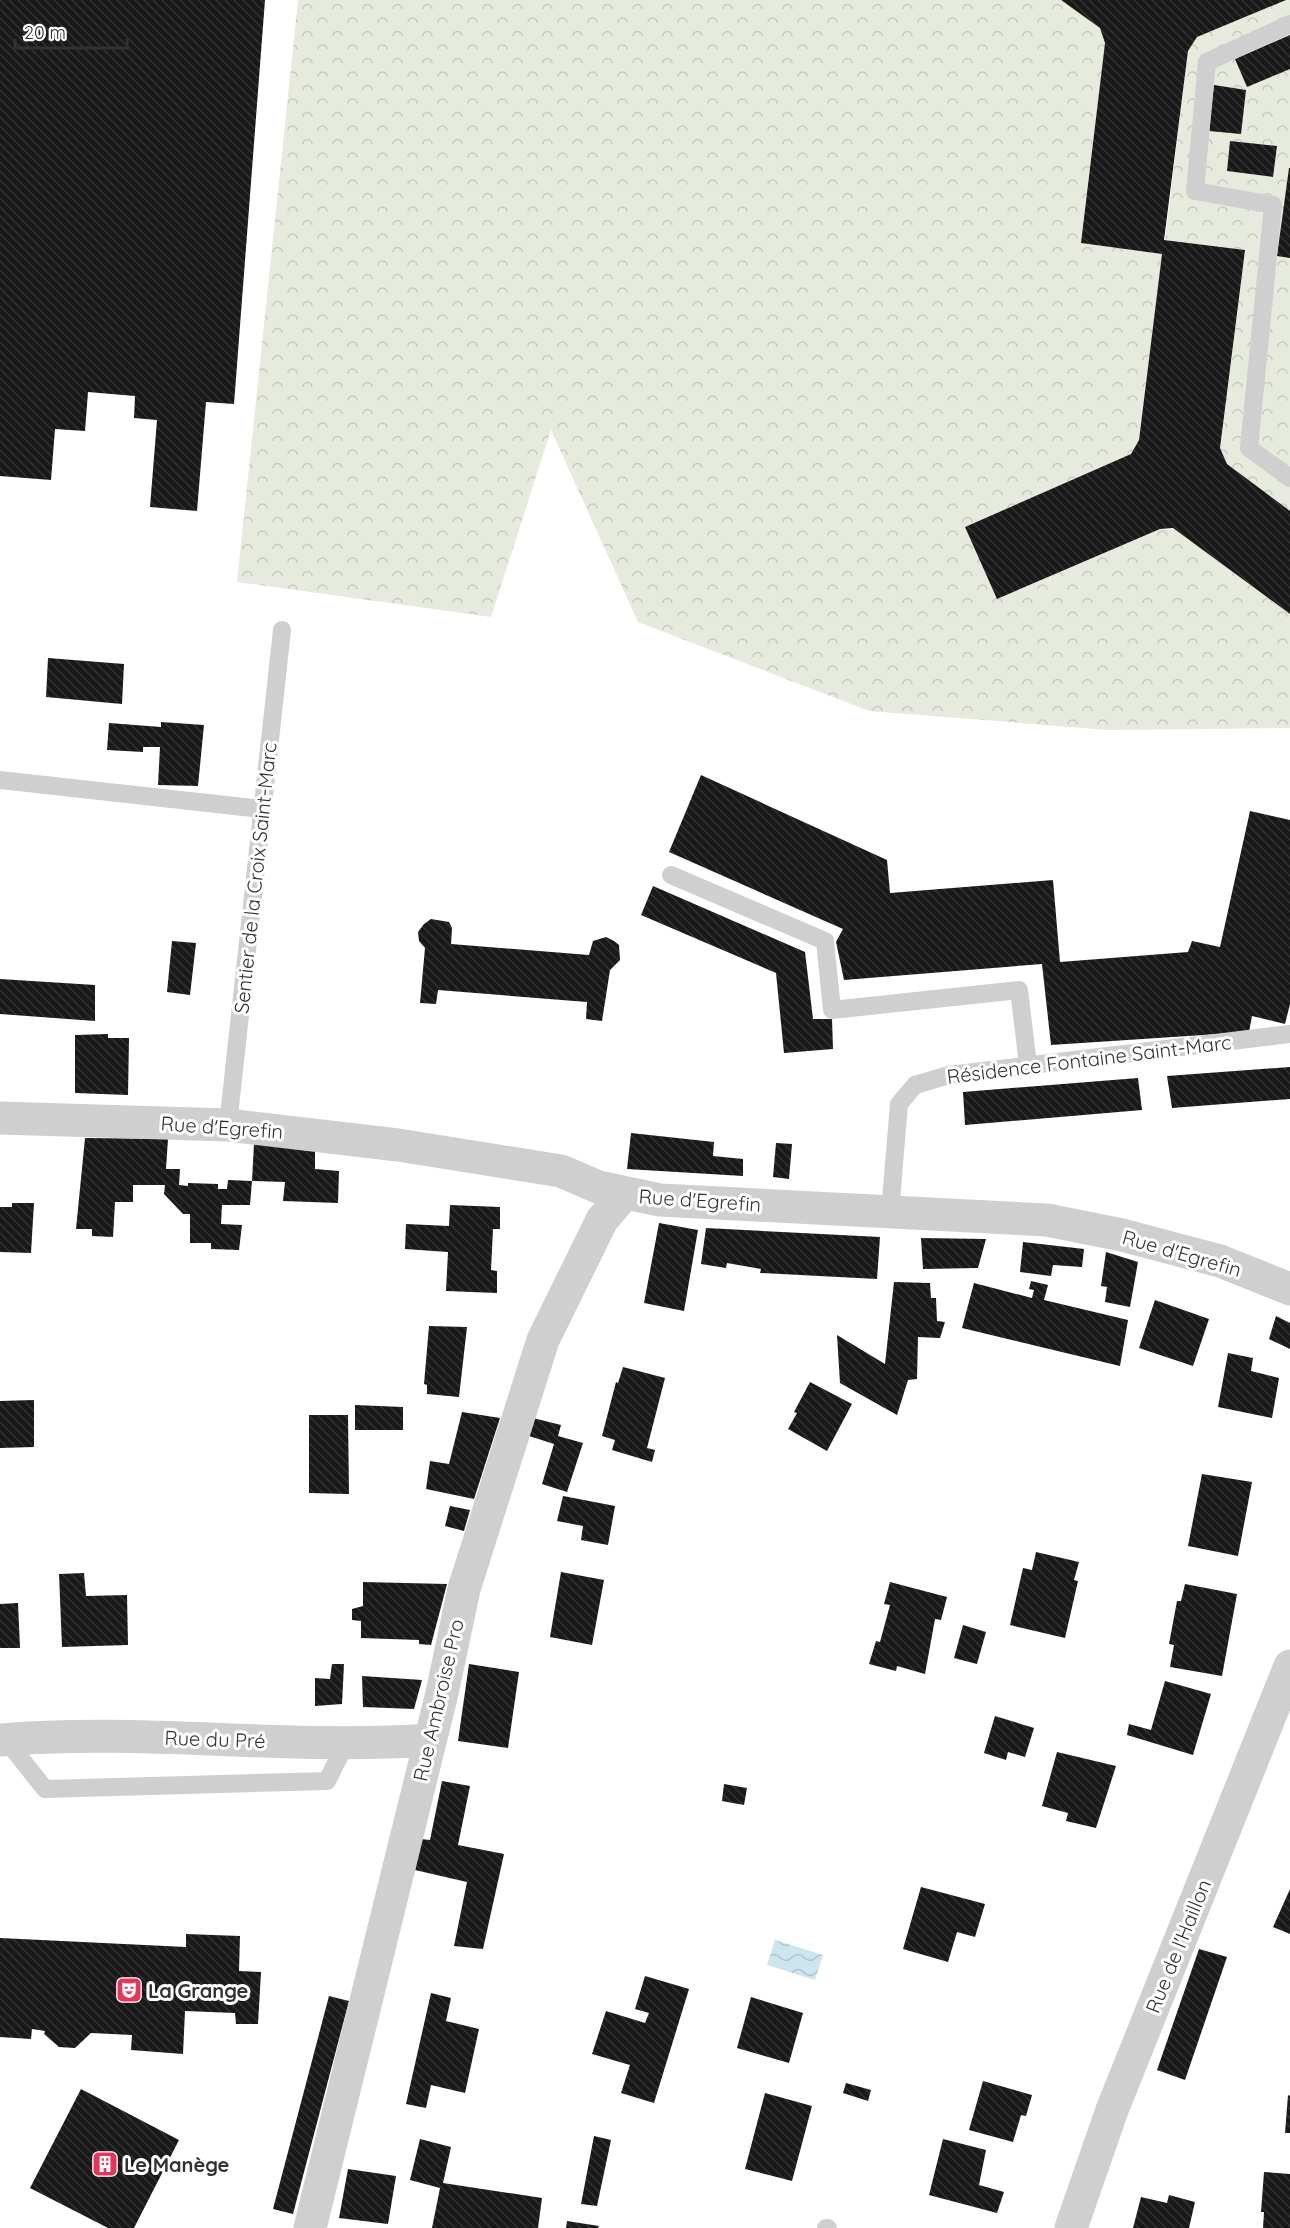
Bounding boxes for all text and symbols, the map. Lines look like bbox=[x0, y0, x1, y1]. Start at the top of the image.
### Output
scale bar bbox=[15, 12, 128, 50]
text: 20 m bbox=[24, 21, 66, 44]
street label: Sentier de la Croix Saint-Marc bbox=[228, 741, 282, 1015]
street label: Résidence Fontaine Saint-Marc bbox=[945, 1029, 1233, 1089]
street label: Rue d'Egrefin bbox=[160, 1110, 284, 1144]
street label: Rue d'Egrefin bbox=[638, 1183, 762, 1217]
street label: Rue d'Egrefin bbox=[1120, 1224, 1244, 1282]
street label: Rue Ambroise Pro bbox=[407, 1616, 469, 1784]
street label: Rue du Pré bbox=[164, 1725, 266, 1753]
street label: Rue de l'Haillon bbox=[1140, 1875, 1216, 2017]
theatre icon: La Grange bbox=[114, 1975, 144, 2005]
place label: La Grange bbox=[148, 1978, 248, 2003]
building icon: Le Manège bbox=[90, 2149, 120, 2179]
place label: Le Manège bbox=[124, 2152, 229, 2177]

